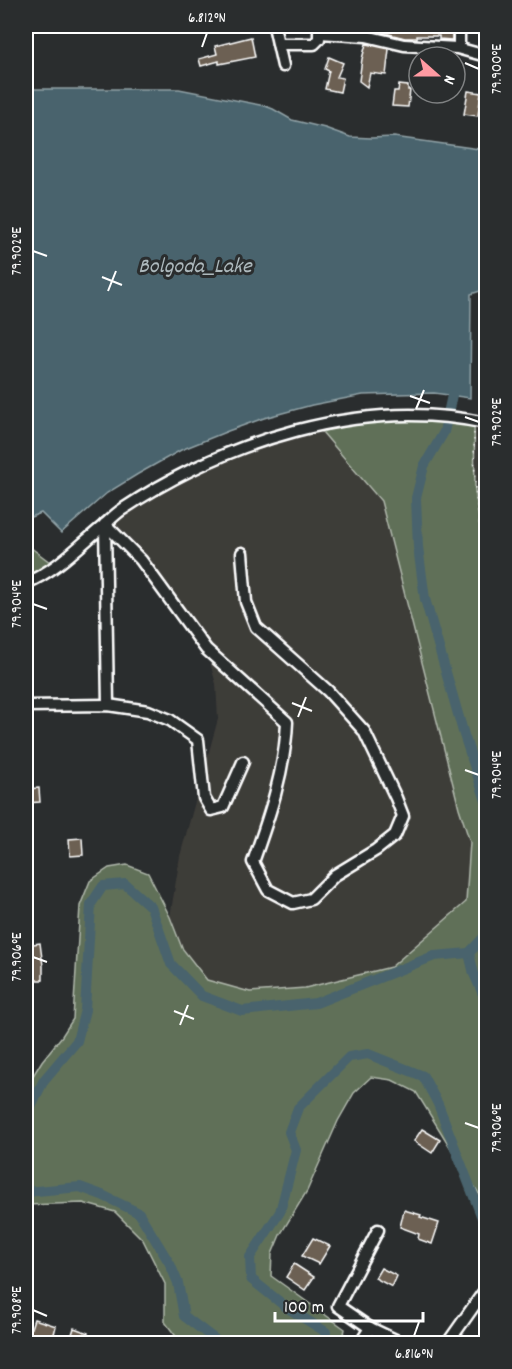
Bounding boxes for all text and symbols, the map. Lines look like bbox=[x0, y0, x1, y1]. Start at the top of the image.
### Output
text: 6.812°N bbox=[188, 8, 226, 30]
text: 79.900°E bbox=[487, 44, 509, 94]
north arrow bbox=[407, 45, 467, 105]
text: N bbox=[436, 72, 461, 87]
text: 79.902°E bbox=[7, 227, 29, 275]
water label: Bolgoda_Lake bbox=[138, 252, 253, 283]
text: 79.902°E bbox=[487, 398, 509, 446]
text: 79.904°E bbox=[7, 580, 29, 628]
text: 79.904°E bbox=[487, 751, 509, 799]
text: 79.906°E bbox=[7, 932, 29, 982]
text: 79.906°E bbox=[487, 1103, 509, 1153]
scale bar bbox=[275, 1285, 424, 1323]
text: 79.908°E bbox=[7, 1286, 29, 1334]
text: 100 m bbox=[284, 1296, 324, 1321]
text: 6.816°N bbox=[395, 1344, 433, 1366]

